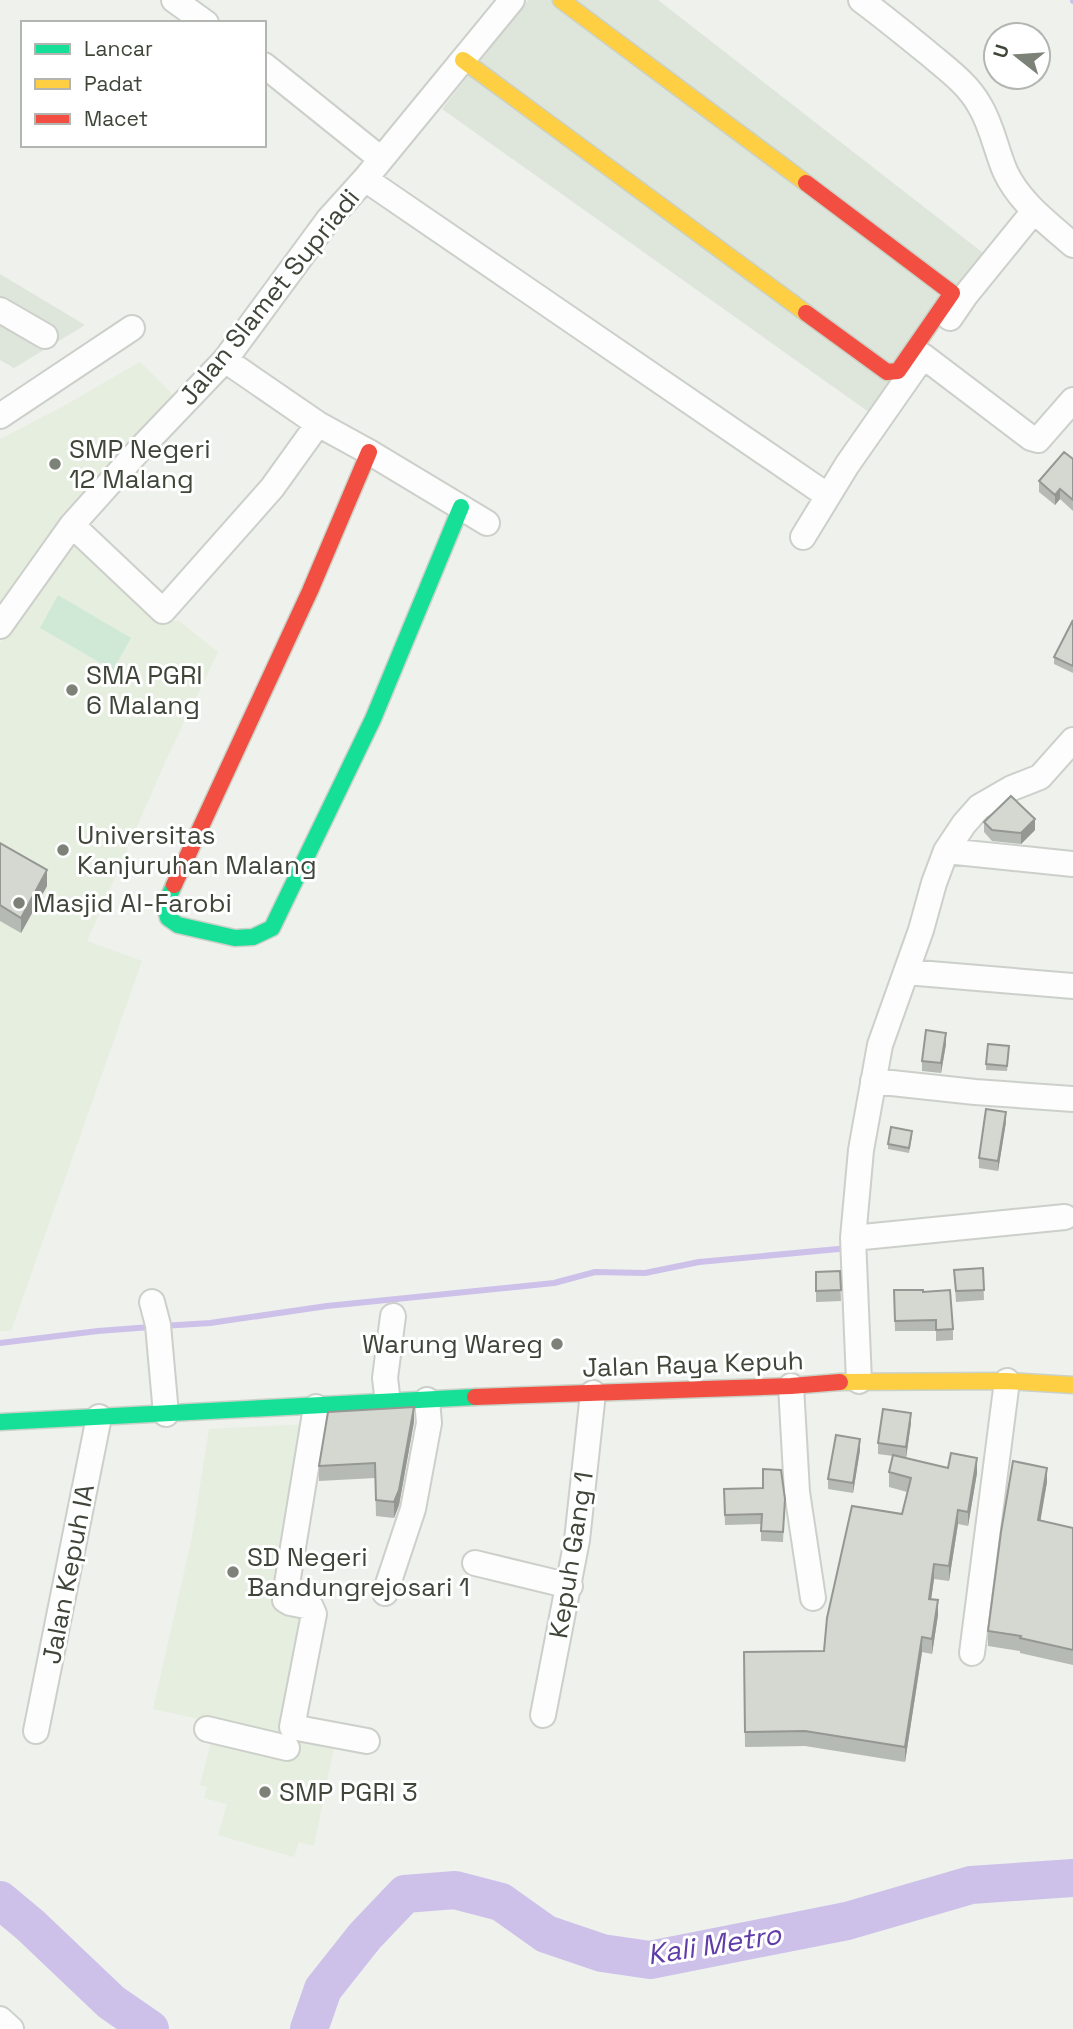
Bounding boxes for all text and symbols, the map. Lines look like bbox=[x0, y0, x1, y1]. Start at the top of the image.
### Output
legend bbox=[21, 21, 266, 147]
north arrow bbox=[982, 21, 1052, 91]
text: Lancar bbox=[84, 35, 153, 62]
text: U bbox=[987, 41, 1015, 61]
text: Padat bbox=[84, 70, 143, 97]
text: Macet bbox=[84, 105, 148, 132]
street label: Jalan Slamet Supriadi bbox=[171, 182, 367, 412]
place label: SMP Negeri 12 Malang bbox=[69, 432, 211, 496]
marker: SMP Negeri 12 Malang bbox=[47, 456, 63, 472]
place label: SMA PGRI 6 Malang bbox=[86, 658, 203, 722]
marker: SMA PGRI 6 Malang bbox=[64, 682, 80, 698]
place label: Universitas Kanjuruhan Malang bbox=[77, 818, 317, 882]
marker: Universitas Kanjuruhan Malang bbox=[55, 842, 71, 858]
place label: Masjid Al-Farobi bbox=[33, 886, 232, 920]
marker: Masjid Al-Farobi bbox=[11, 895, 27, 911]
place label: Warung Wareg bbox=[362, 1327, 543, 1361]
marker: Warung Wareg bbox=[549, 1336, 565, 1352]
street label: Jalan Raya Kepuh bbox=[582, 1343, 804, 1385]
street label: Kepuh Gang 1 bbox=[541, 1469, 601, 1641]
street label: Jalan Kepuh IA bbox=[34, 1481, 102, 1667]
place label: SD Negeri Bandungrejosari 1 bbox=[247, 1540, 470, 1604]
marker: SD Negeri Bandungrejosari 1 bbox=[225, 1564, 241, 1580]
place label: SMP PGRI 3 bbox=[279, 1775, 418, 1809]
marker: SMP PGRI 3 bbox=[257, 1784, 273, 1800]
water label: Kali Metro bbox=[645, 1916, 784, 1972]

